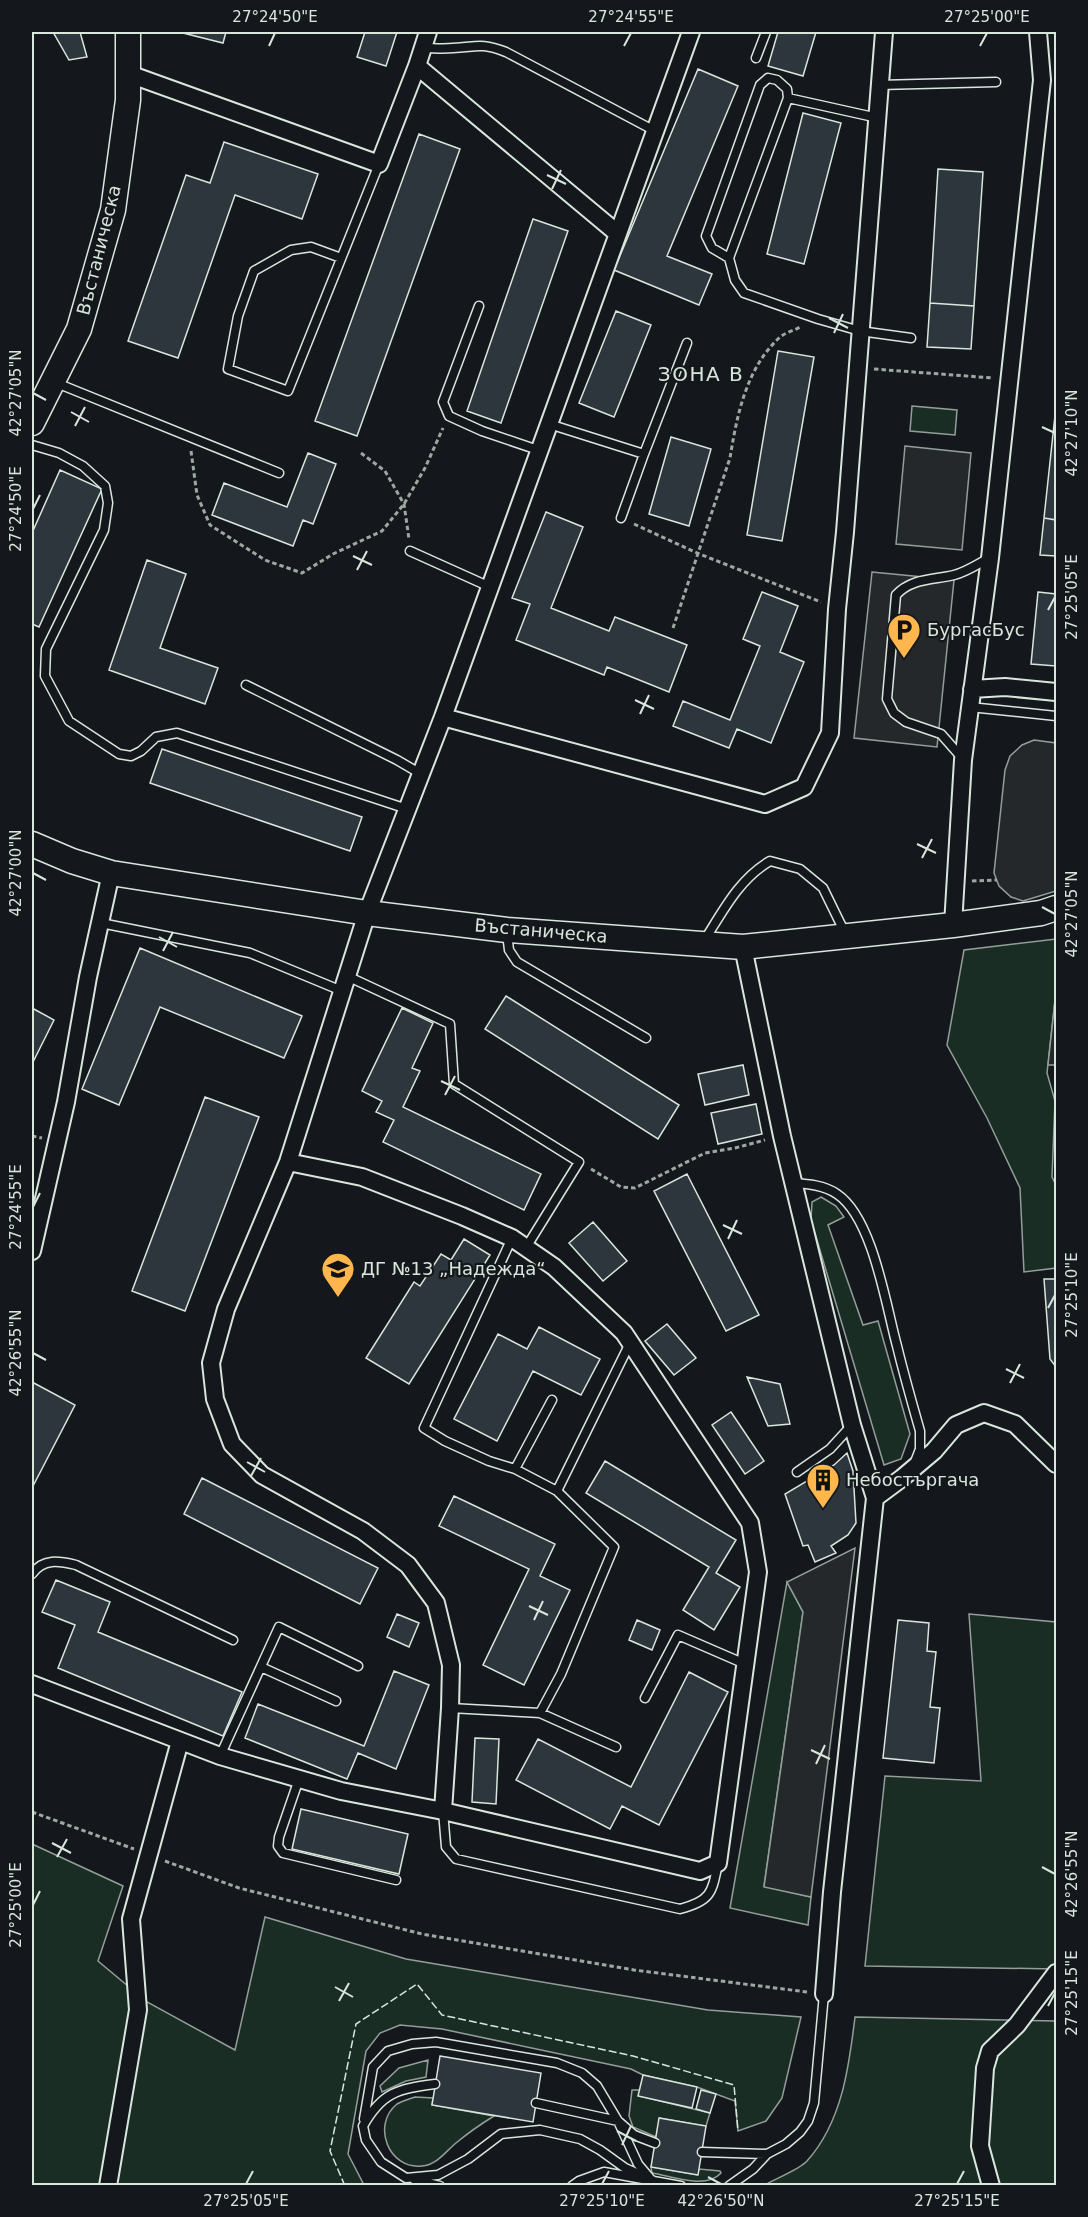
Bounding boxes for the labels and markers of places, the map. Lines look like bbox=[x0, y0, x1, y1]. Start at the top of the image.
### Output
parking icon: БургасБус bbox=[886, 612, 922, 659]
place label: БургасБус bbox=[927, 619, 1025, 640]
school or university icon: ДГ №13 „Надежда“ bbox=[320, 1251, 356, 1298]
place label: ДГ №13 „Надежда“ bbox=[361, 1258, 546, 1279]
building icon: Небостъргача bbox=[805, 1462, 841, 1509]
place label: Небостъргача bbox=[846, 1469, 979, 1490]

